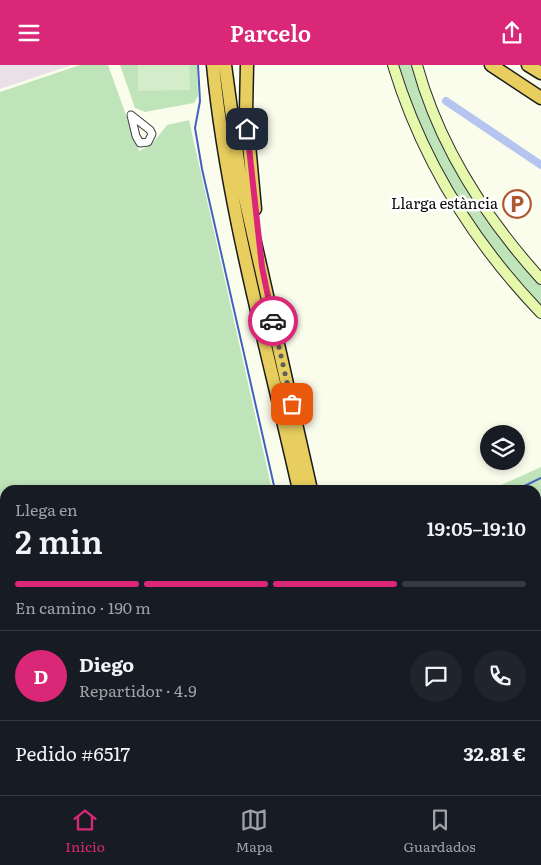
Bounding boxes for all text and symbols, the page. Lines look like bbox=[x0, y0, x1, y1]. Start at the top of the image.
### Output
text: Parcelo bbox=[230, 16, 311, 49]
icon: menu bbox=[15, 19, 43, 47]
icon: share bbox=[498, 19, 526, 47]
pin bbox=[226, 108, 268, 150]
icon: home bbox=[233, 115, 261, 143]
parking icon: Llarga estància bbox=[502, 189, 532, 219]
place label: Llarga estància bbox=[391, 191, 499, 214]
courier bbox=[248, 296, 298, 346]
icon: car bbox=[259, 307, 287, 335]
pin bbox=[271, 383, 313, 425]
icon: bag bbox=[278, 390, 306, 418]
map controls bbox=[480, 425, 525, 470]
button: layers bbox=[480, 425, 525, 470]
text: Llega en bbox=[15, 497, 78, 521]
text: 19:05–19:10 bbox=[427, 514, 526, 542]
text: 2 min bbox=[15, 516, 103, 564]
text: En camino · 190 m bbox=[15, 595, 151, 619]
text: Diego bbox=[79, 650, 134, 678]
button: chat bbox=[410, 650, 462, 702]
button: phone bbox=[474, 650, 526, 702]
text: D bbox=[34, 662, 48, 690]
text: Repartidor · 4.9 bbox=[79, 678, 197, 702]
text: Pedido #6517 bbox=[15, 739, 130, 767]
text: 32.81 € bbox=[463, 739, 526, 767]
tab: Inicio bbox=[65, 806, 105, 856]
tab: Mapa bbox=[236, 806, 273, 856]
tab: Guardados bbox=[404, 806, 476, 856]

